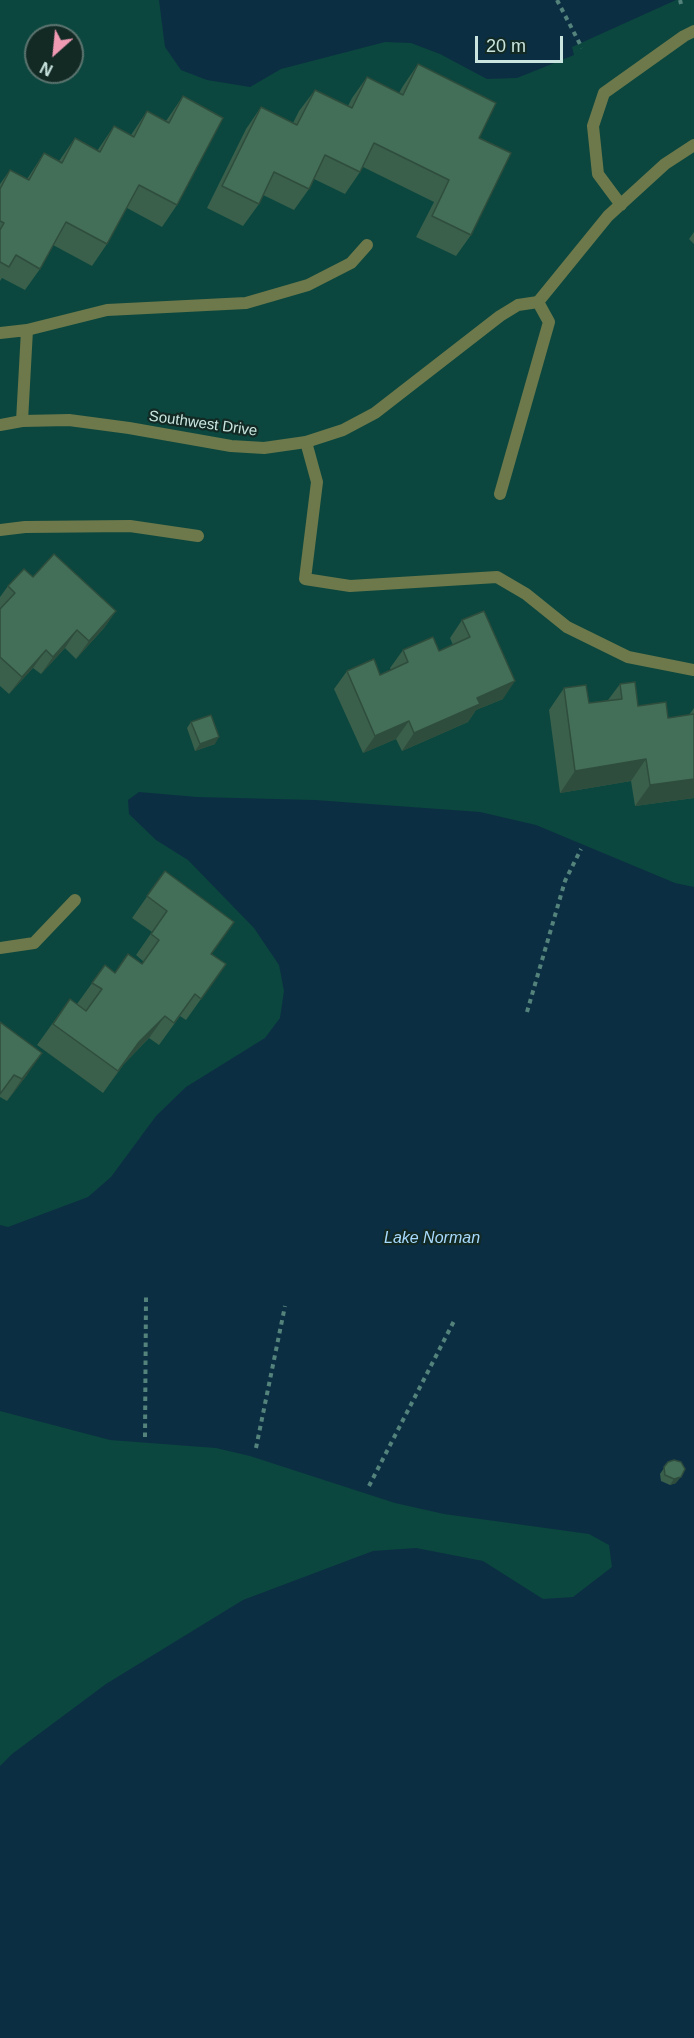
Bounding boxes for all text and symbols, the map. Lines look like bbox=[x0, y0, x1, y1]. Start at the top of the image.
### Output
north arrow bbox=[24, 24, 84, 84]
scale bar bbox=[478, 24, 566, 62]
text: 20 m bbox=[486, 36, 526, 56]
text: N bbox=[37, 59, 56, 79]
street label: Southwest Drive bbox=[148, 407, 258, 441]
water label: Lake Norman bbox=[384, 1229, 480, 1249]

